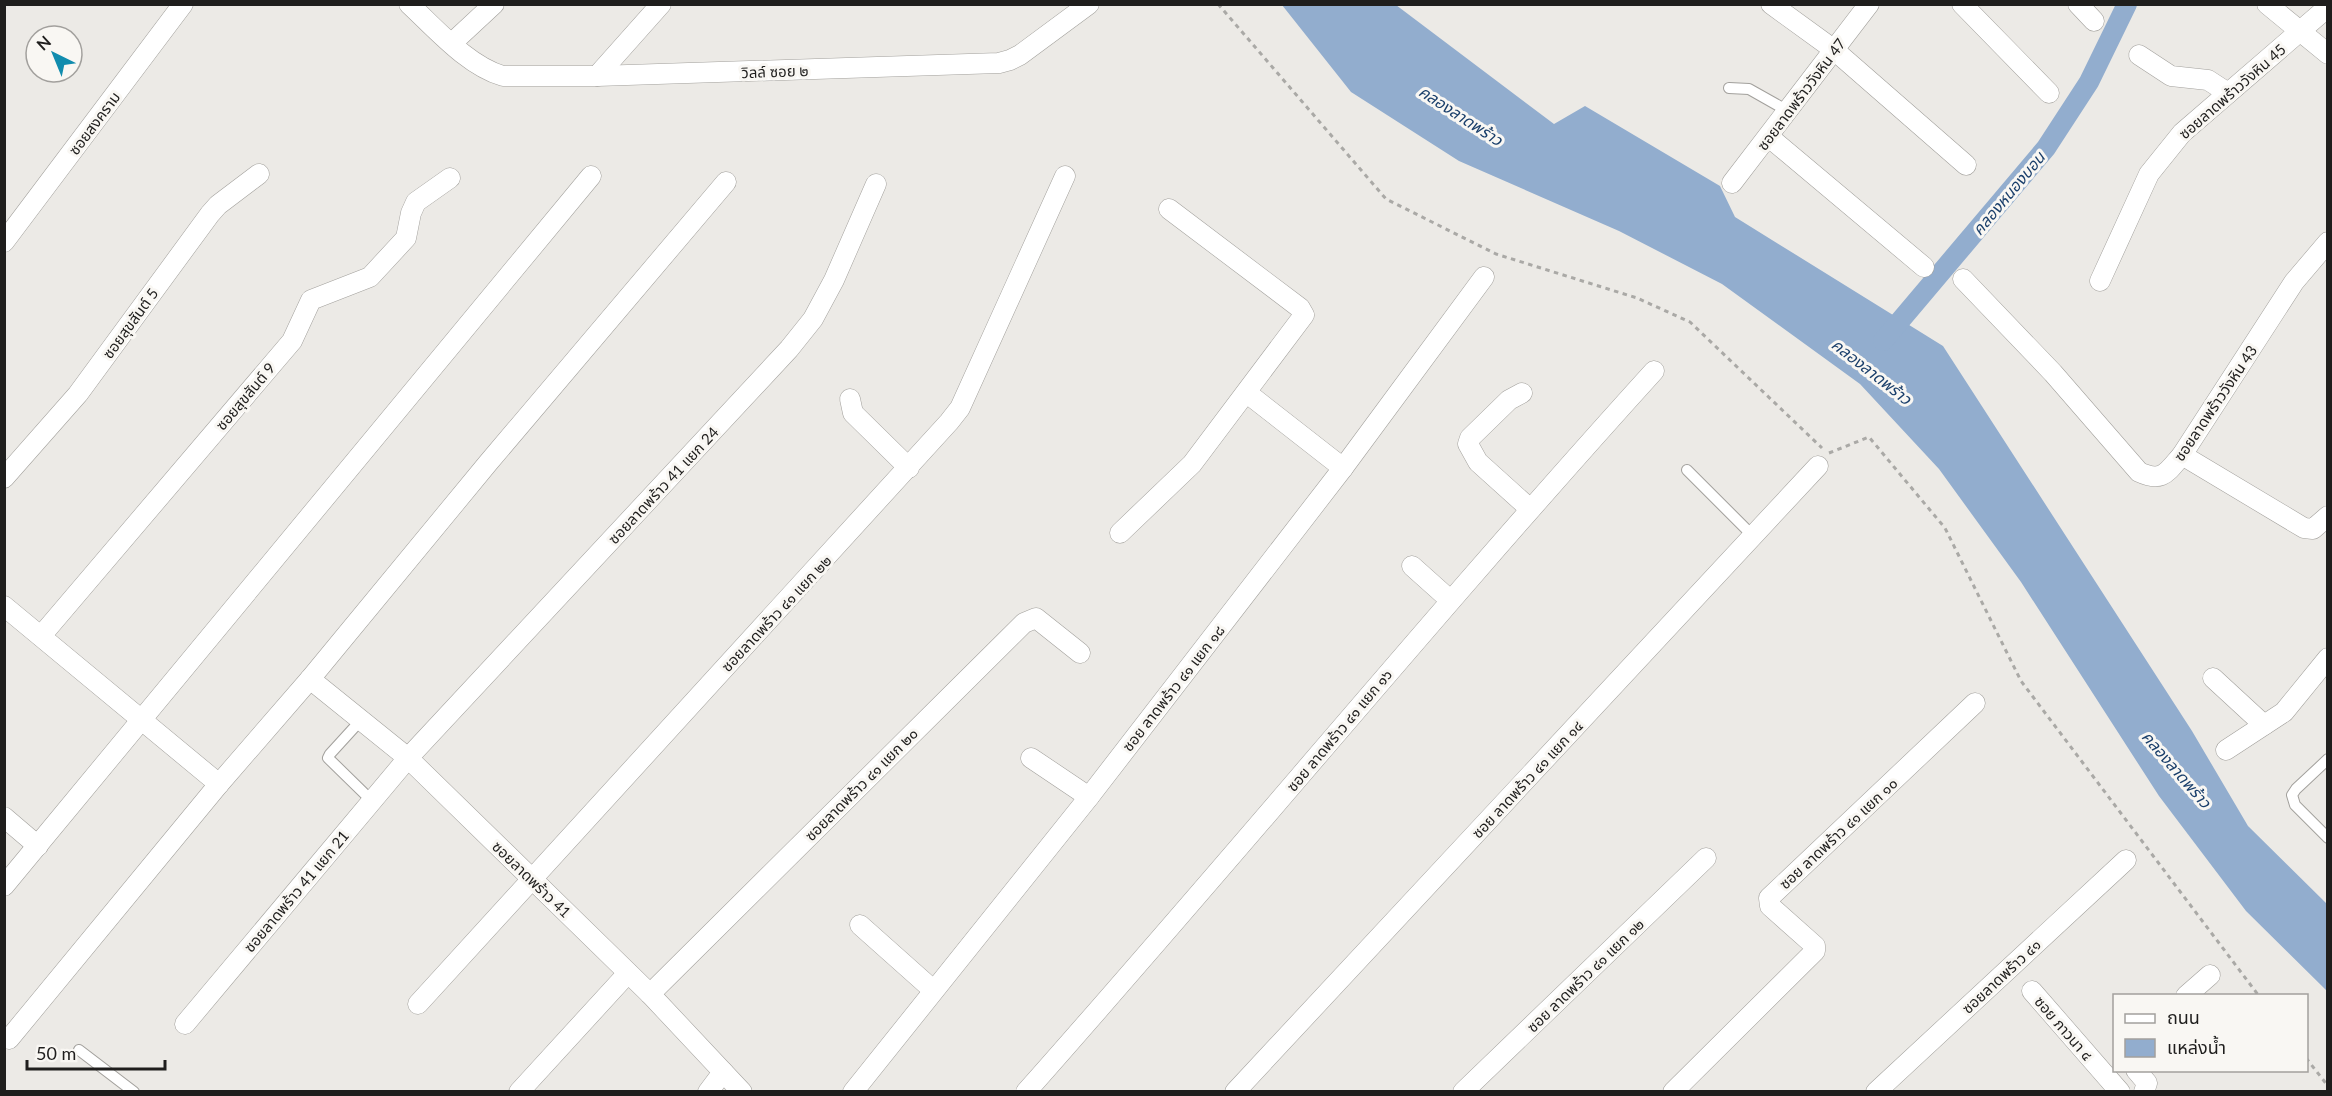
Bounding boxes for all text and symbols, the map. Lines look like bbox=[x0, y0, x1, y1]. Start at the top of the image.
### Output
north arrow bbox=[24, 24, 84, 84]
text: N bbox=[32, 32, 54, 54]
street label: ซอยลาดพร้าววังหิน 47 bbox=[1753, 34, 1849, 154]
street label: ซอยลาดพร้าววังหิน 45 bbox=[2175, 40, 2289, 142]
street label: วิลล์ ซอย ๒ bbox=[741, 61, 809, 81]
water label: คลองลาดพร้าว bbox=[1416, 81, 1507, 150]
street label: ซอยสงคราม bbox=[64, 88, 124, 158]
water label: คลองหนองบอน bbox=[1968, 147, 2049, 238]
street label: ซอยสุขสันต์ 5 bbox=[98, 284, 162, 362]
water label: คลองลาดพร้าว bbox=[1829, 334, 1916, 409]
street label: ซอยลาดพร้าววังหิน 43 bbox=[2170, 342, 2260, 464]
street label: ซอยสุขสันต์ 9 bbox=[212, 359, 279, 434]
street label: ซอยลาดพร้าว 41 แยก 24 bbox=[604, 423, 722, 547]
street label: ซอยลาดพร้าว ๔๑ แยก ๒๒ bbox=[717, 551, 835, 675]
street label: ซอย ลาดพร้าว ๔๑ แยก ๑๘ bbox=[1118, 621, 1228, 755]
street label: ซอย ลาดพร้าว ๔๑ แยก ๑๖ bbox=[1283, 665, 1395, 795]
street label: ซอย ลาดพร้าว ๔๑ แยก ๑๔ bbox=[1468, 716, 1586, 842]
street label: ซอยลาดพร้าว ๔๑ แยก ๒๐ bbox=[801, 724, 921, 844]
water label: คลองลาดพร้าว bbox=[2138, 727, 2216, 812]
street label: ซอย ลาดพร้าว ๔๑ แยก ๑๐ bbox=[1775, 774, 1901, 892]
street label: ซอยลาดพร้าว 41 แยก 21 bbox=[240, 827, 352, 955]
street label: ซอยลาดพร้าว 41 bbox=[489, 837, 575, 921]
street label: ซอย ลาดพร้าว ๔๑ แยก ๑๒ bbox=[1523, 914, 1647, 1036]
street label: ซอยลาดพร้าว ๔๑ bbox=[1958, 935, 2044, 1017]
street label: ซอย ภาวนา ๔ bbox=[2031, 992, 2097, 1064]
legend bbox=[2113, 994, 2308, 1072]
text: ถนน bbox=[2167, 1006, 2200, 1028]
scale bar bbox=[27, 1033, 165, 1071]
text: แหล่งน้ำ bbox=[2167, 1035, 2226, 1058]
text: 50 m bbox=[36, 1042, 76, 1064]

